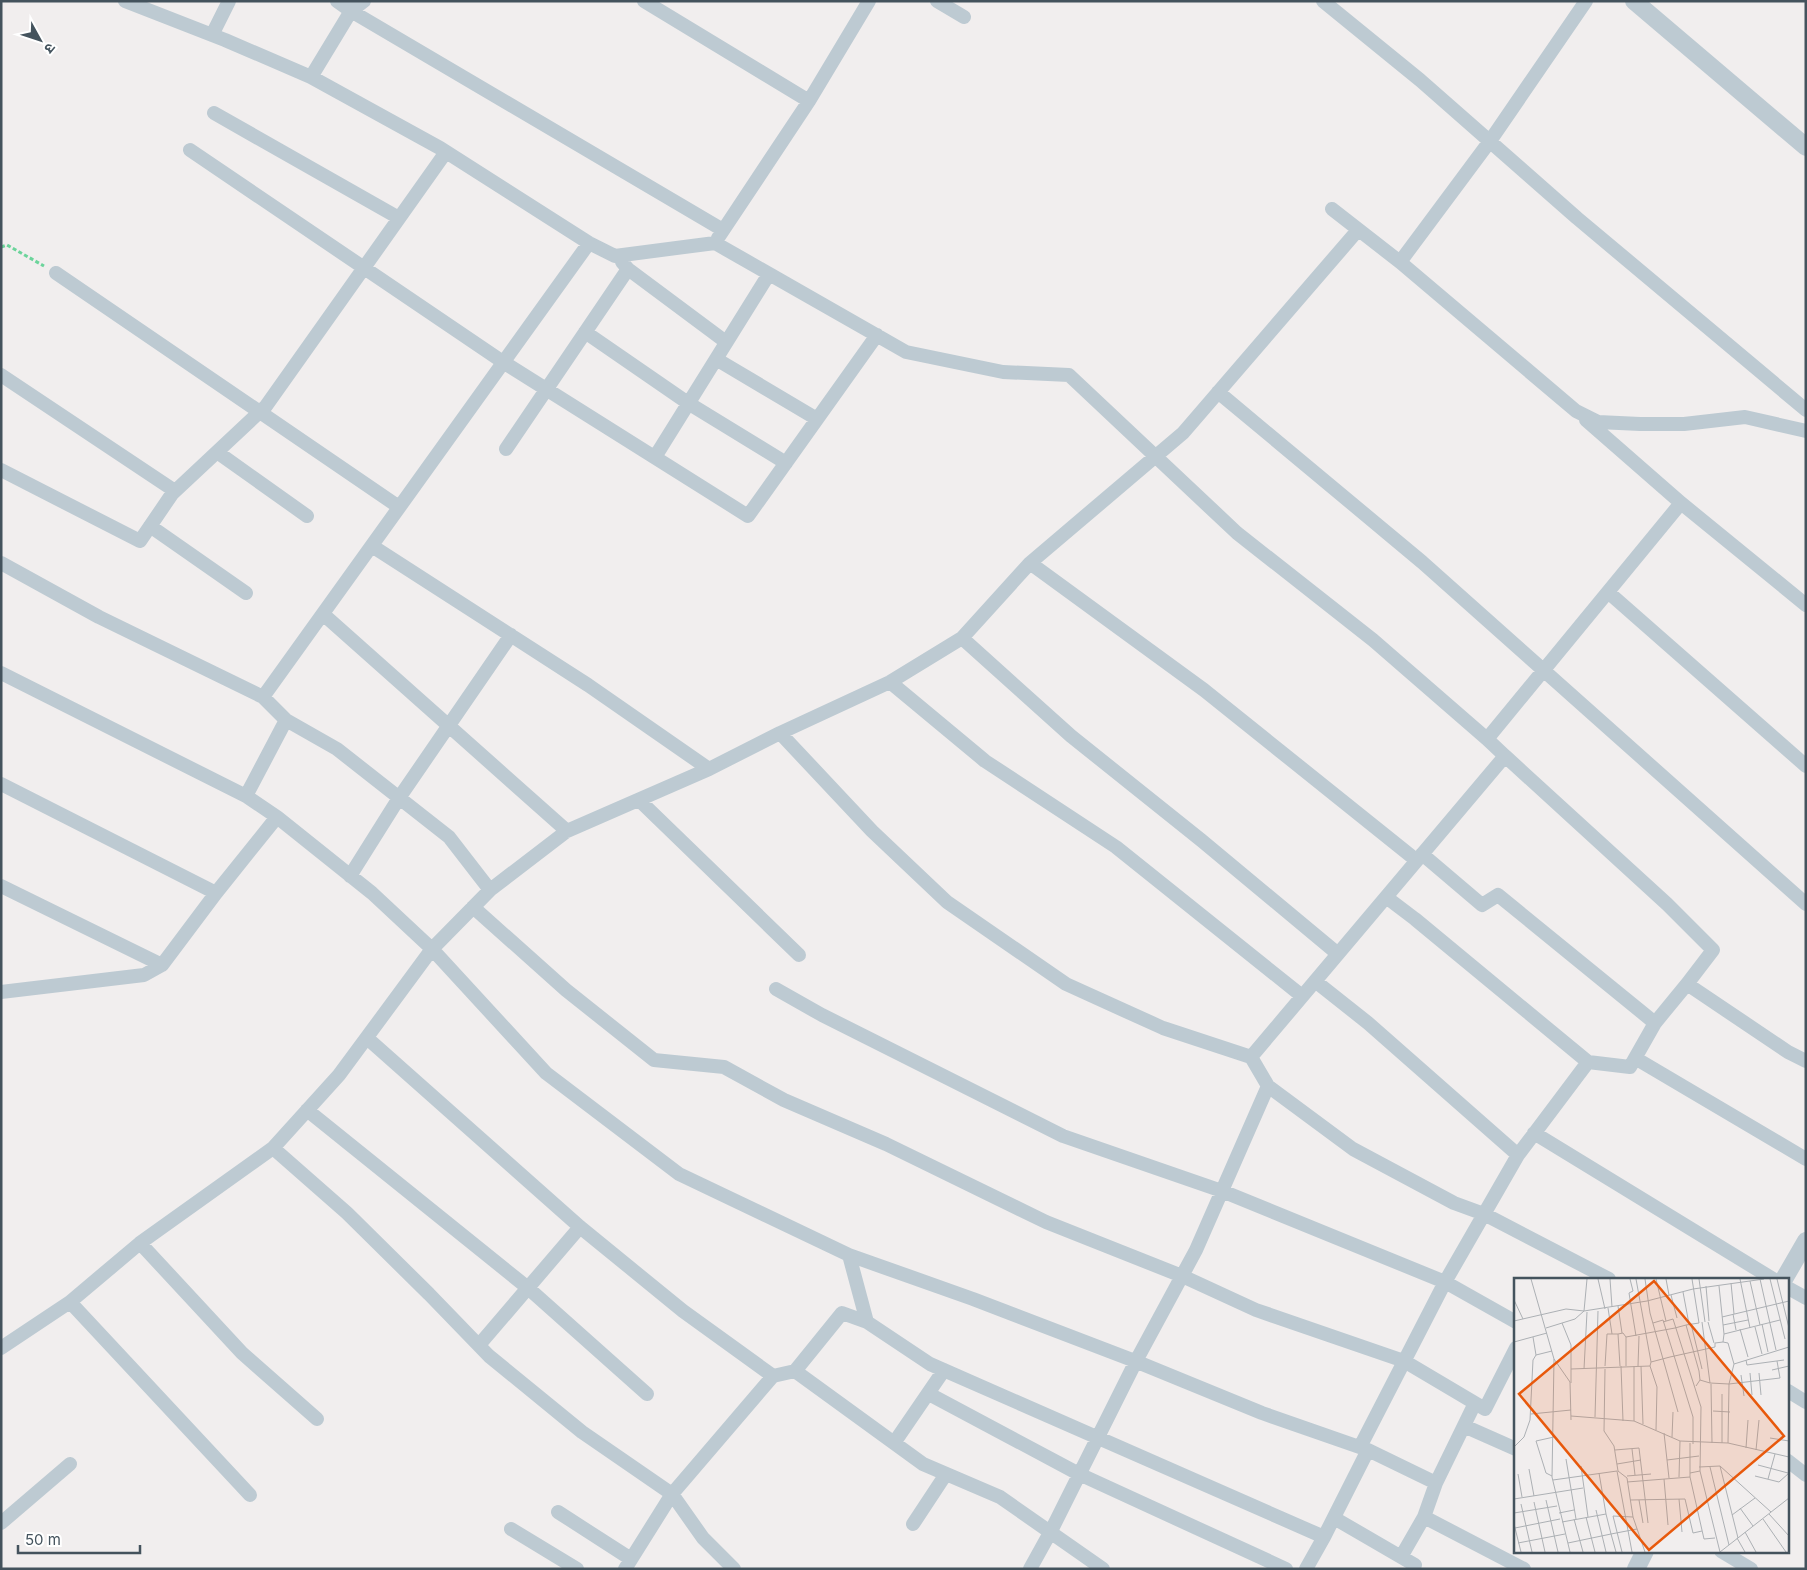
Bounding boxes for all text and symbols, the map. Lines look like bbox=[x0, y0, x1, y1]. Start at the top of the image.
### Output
north arrow bbox=[15, 15, 65, 65]
text: उ bbox=[41, 40, 59, 58]
inset map bbox=[1514, 1278, 1790, 1552]
scale bar bbox=[18, 1522, 140, 1554]
text: 50 m bbox=[25, 1530, 61, 1549]

